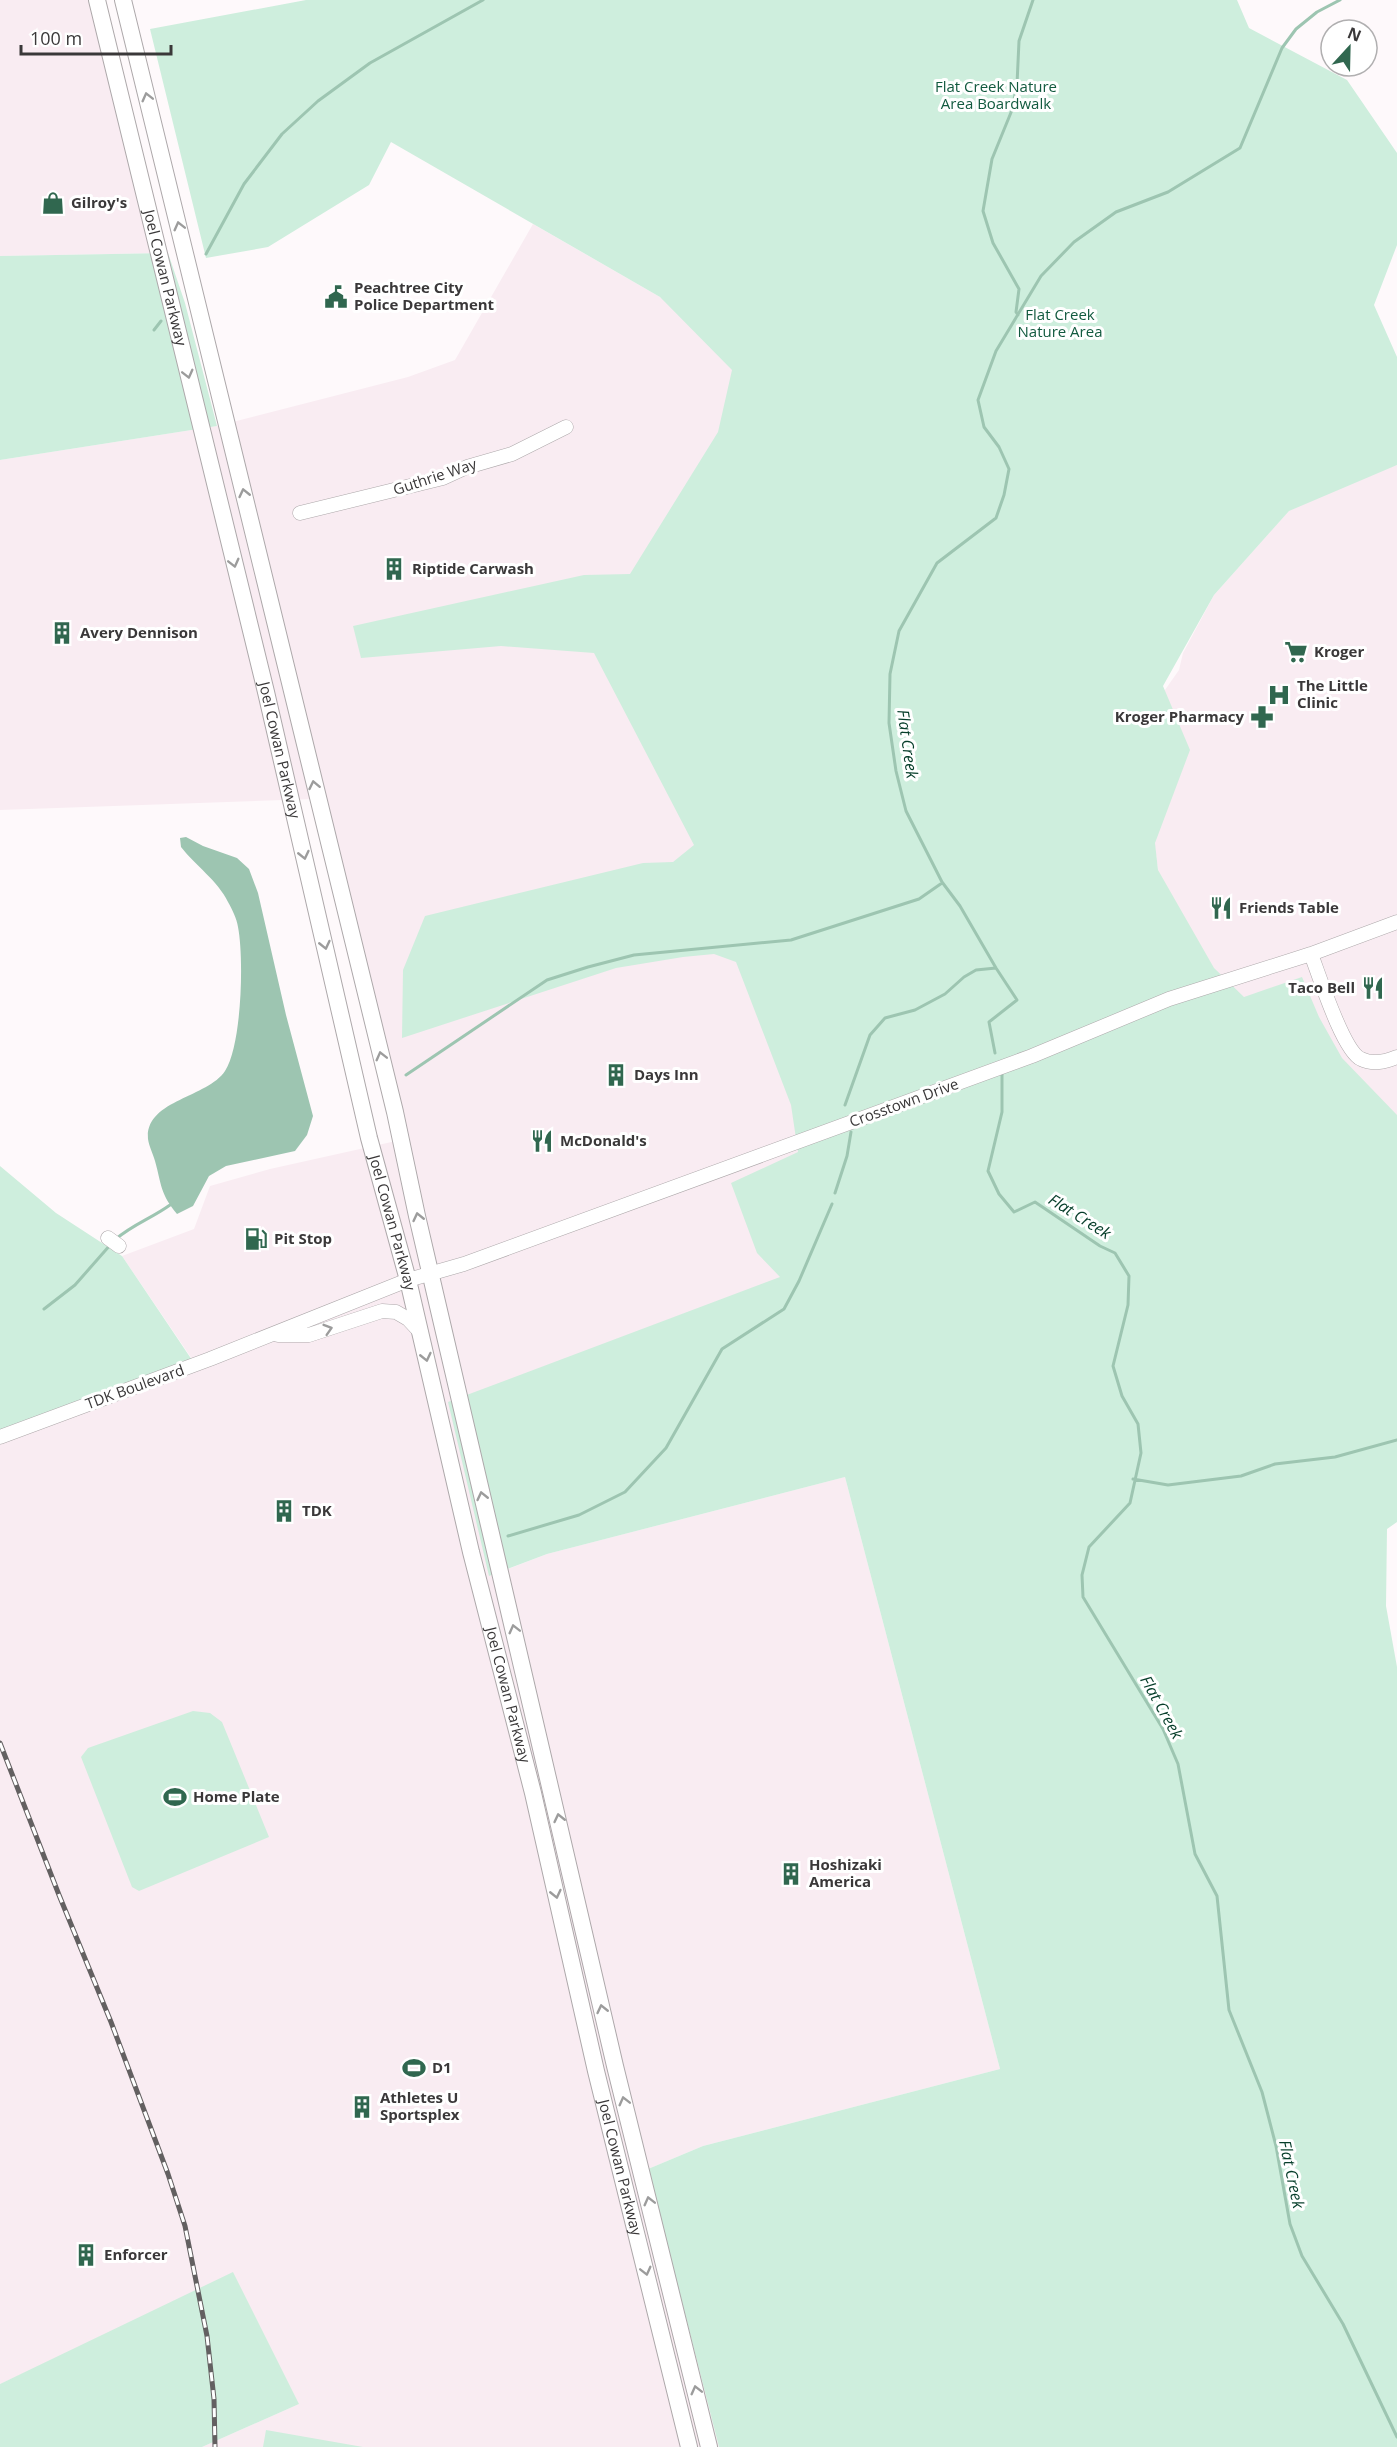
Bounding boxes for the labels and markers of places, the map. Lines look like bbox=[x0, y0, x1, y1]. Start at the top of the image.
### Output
shop icon: Gilroy's bbox=[40, 190, 66, 216]
place label: Gilroy's bbox=[71, 192, 127, 212]
place label: Peachtree City Police Department bbox=[354, 277, 495, 314]
public building icon: Peachtree City Police Department bbox=[323, 284, 349, 310]
building icon: Riptide Carwash bbox=[381, 556, 407, 582]
place label: Riptide Carwash bbox=[412, 558, 534, 578]
building icon: Avery Dennison bbox=[49, 620, 75, 646]
place label: Avery Dennison bbox=[80, 622, 198, 642]
supermarket icon: Kroger bbox=[1283, 639, 1309, 665]
place label: Kroger bbox=[1314, 641, 1364, 661]
place label: The Little Clinic bbox=[1297, 675, 1368, 712]
hospital icon: The Little Clinic bbox=[1266, 682, 1292, 708]
pharmacy icon: Kroger Pharmacy bbox=[1249, 704, 1275, 730]
place label: Kroger Pharmacy bbox=[1115, 706, 1244, 726]
restaurant icon: Friends Table bbox=[1208, 895, 1234, 921]
place label: Friends Table bbox=[1239, 897, 1339, 917]
restaurant icon: Taco Bell bbox=[1360, 975, 1386, 1001]
place label: Taco Bell bbox=[1288, 977, 1355, 997]
building icon: Days Inn bbox=[603, 1062, 629, 1088]
place label: Days Inn bbox=[634, 1064, 699, 1084]
restaurant icon: McDonald's bbox=[529, 1128, 555, 1154]
place label: McDonald's bbox=[560, 1130, 647, 1150]
fuel station icon: Pit Stop bbox=[243, 1226, 269, 1252]
place label: Pit Stop bbox=[274, 1228, 332, 1248]
building icon: TDK bbox=[271, 1498, 297, 1524]
place label: TDK bbox=[302, 1500, 332, 1520]
sports icon: Home Plate bbox=[162, 1784, 188, 1810]
place label: Home Plate bbox=[193, 1786, 280, 1806]
place label: Hoshizaki America bbox=[809, 1854, 882, 1891]
building icon: Hoshizaki America bbox=[778, 1861, 804, 1887]
sports icon: D1 bbox=[401, 2055, 427, 2081]
place label: D1 bbox=[432, 2057, 452, 2077]
place label: Athletes U Sportsplex bbox=[380, 2087, 460, 2124]
building icon: Athletes U Sportsplex bbox=[349, 2094, 375, 2120]
building icon: Enforcer bbox=[73, 2242, 99, 2268]
place label: Enforcer bbox=[104, 2244, 168, 2264]

